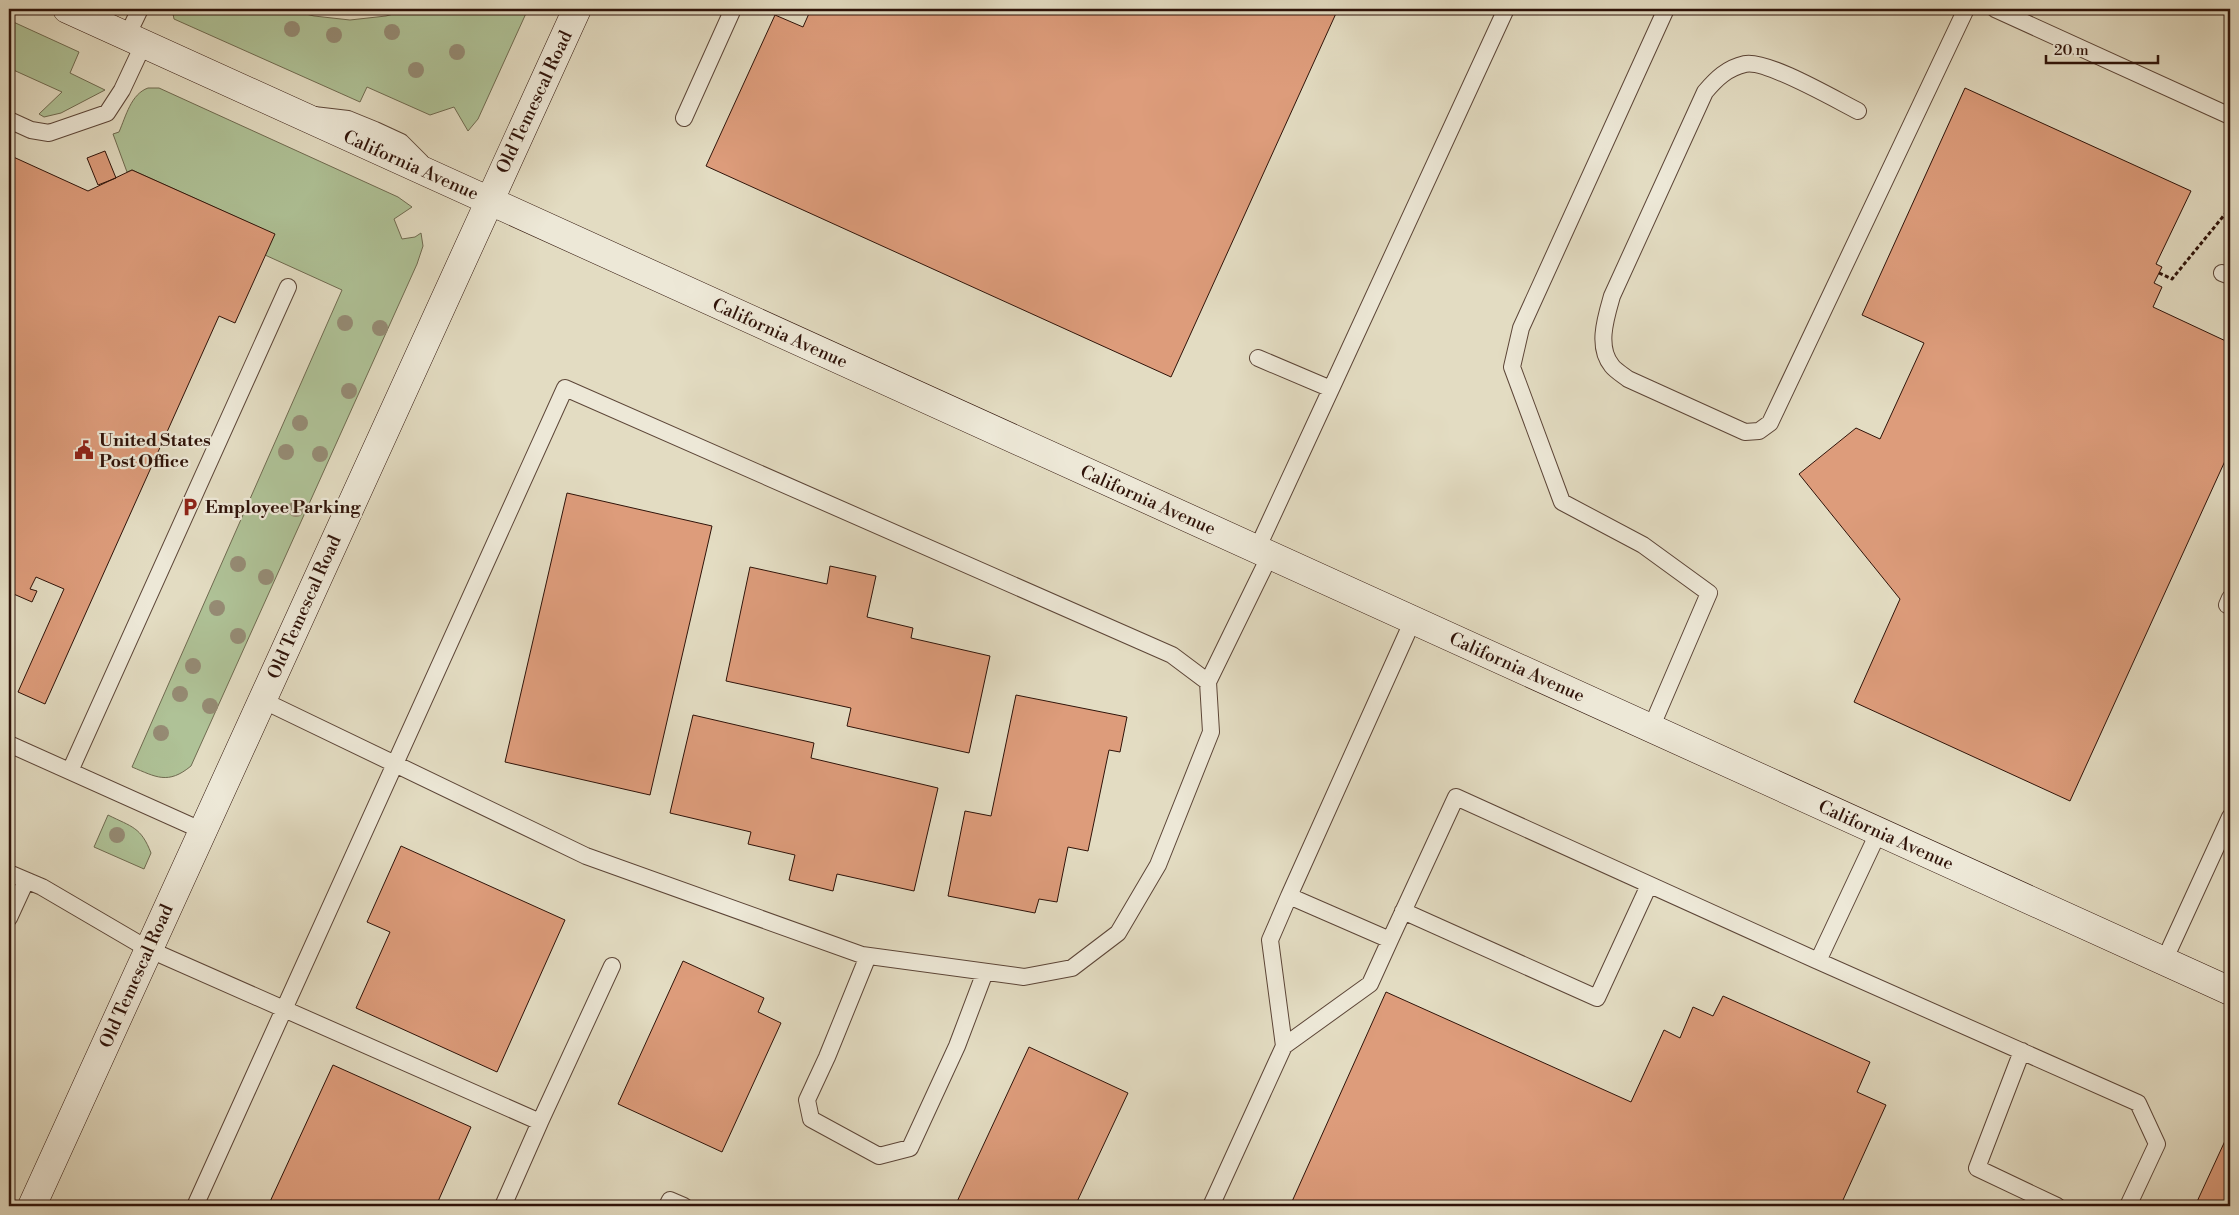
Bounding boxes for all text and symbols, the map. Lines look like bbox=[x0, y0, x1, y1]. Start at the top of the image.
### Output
street label: Old Temescal Road bbox=[491, 26, 578, 177]
scale bar bbox=[2046, 32, 2159, 64]
text: 20 m bbox=[2054, 41, 2089, 60]
street label: California Avenue bbox=[339, 125, 482, 206]
street label: California Avenue bbox=[708, 293, 851, 374]
place label: United States Post Office bbox=[99, 429, 211, 473]
public building icon: United States Post Office bbox=[73, 439, 95, 461]
street label: California Avenue bbox=[1076, 460, 1219, 541]
parking icon: Employee Parking bbox=[179, 496, 201, 518]
place label: Employee Parking bbox=[205, 496, 361, 519]
street label: Old Temescal Road bbox=[262, 531, 347, 683]
street label: California Avenue bbox=[1445, 627, 1588, 708]
street label: California Avenue bbox=[1814, 795, 1957, 876]
street label: Old Temescal Road bbox=[94, 900, 179, 1052]

